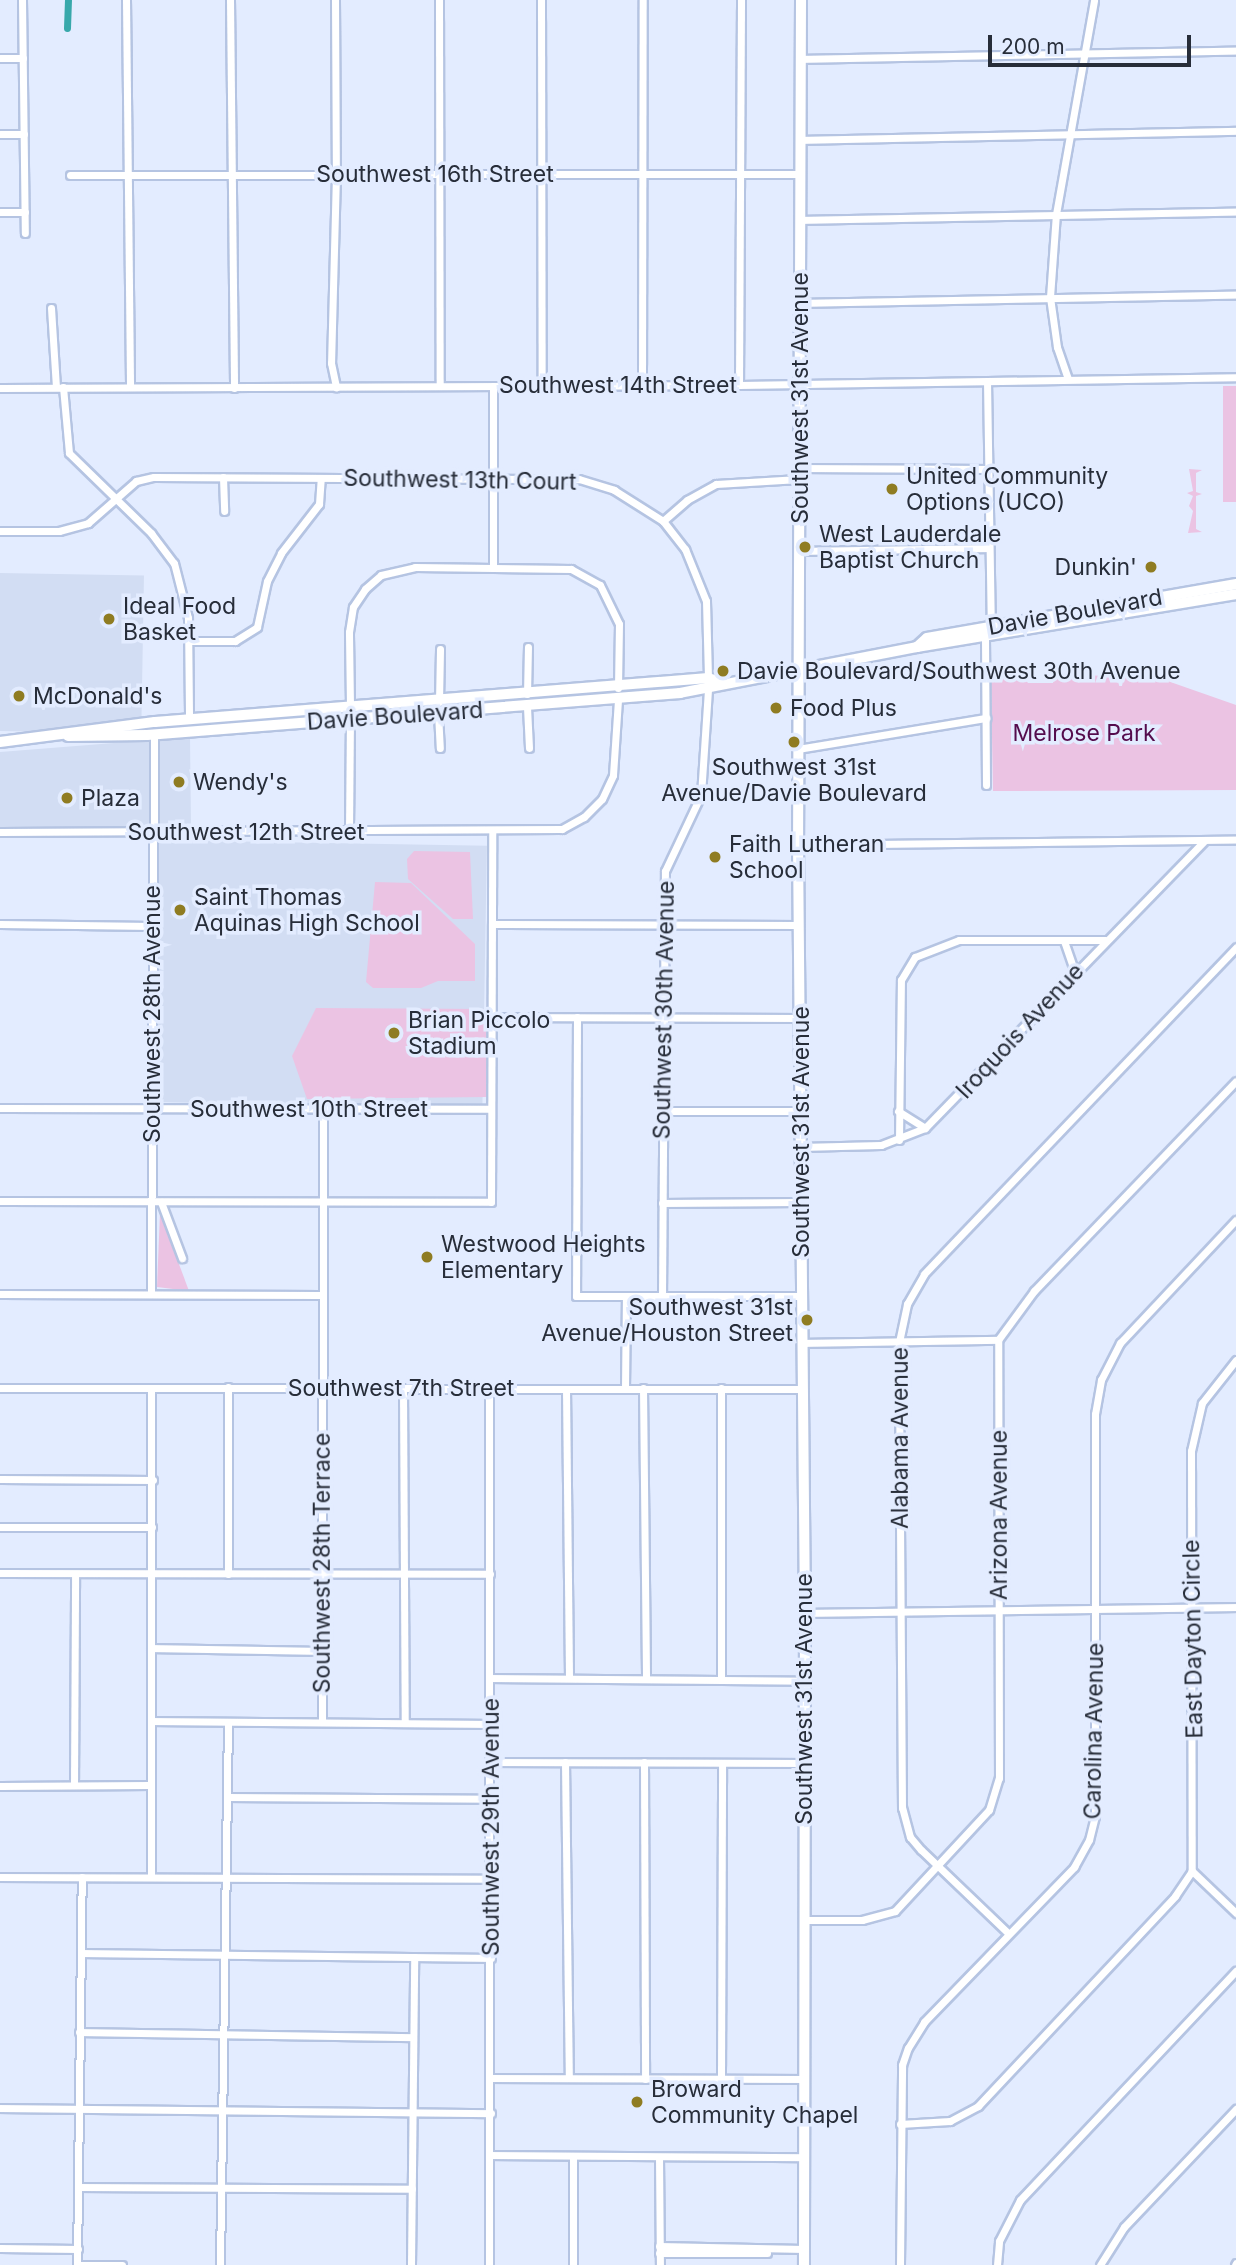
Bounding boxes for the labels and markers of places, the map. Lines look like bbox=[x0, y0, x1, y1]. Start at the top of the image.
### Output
place label: United Community Options (UCO) bbox=[906, 462, 1108, 516]
marker: United Community Options (UCO) bbox=[884, 481, 900, 497]
place label: West Lauderdale Baptist Church bbox=[819, 520, 1001, 574]
marker: West Lauderdale Baptist Church bbox=[797, 539, 813, 555]
place label: Dunkin' bbox=[1055, 553, 1137, 581]
marker: Dunkin' bbox=[1143, 559, 1159, 575]
place label: Ideal Food Basket bbox=[123, 592, 236, 646]
marker: Ideal Food Basket bbox=[101, 611, 117, 627]
place label: Davie Boulevard/Southwest 30th Avenue bbox=[737, 657, 1181, 685]
marker: Davie Boulevard/Southwest 30th Avenue bbox=[715, 663, 731, 679]
place label: McDonald's bbox=[33, 682, 162, 710]
marker: McDonald's bbox=[11, 688, 27, 704]
place label: Food Plus bbox=[790, 694, 897, 722]
marker: Food Plus bbox=[768, 700, 784, 716]
marker: Southwest 31st Avenue/Davie Boulevard bbox=[786, 734, 802, 750]
place label: Southwest 31st Avenue/Davie Boulevard bbox=[661, 753, 927, 807]
place label: Wendy's bbox=[193, 768, 288, 796]
marker: Wendy's bbox=[171, 774, 187, 790]
place label: Plaza bbox=[81, 784, 140, 812]
marker: Plaza bbox=[59, 790, 75, 806]
place label: Faith Lutheran School bbox=[729, 830, 884, 884]
marker: Faith Lutheran School bbox=[707, 849, 723, 865]
place label: Saint Thomas Aquinas High School bbox=[194, 883, 420, 937]
marker: Saint Thomas Aquinas High School bbox=[172, 902, 188, 918]
place label: Brian Piccolo Stadium bbox=[408, 1006, 550, 1060]
marker: Brian Piccolo Stadium bbox=[386, 1025, 402, 1041]
place label: Westwood Heights Elementary bbox=[441, 1230, 646, 1284]
marker: Westwood Heights Elementary bbox=[419, 1249, 435, 1265]
place label: Southwest 31st Avenue/Houston Street bbox=[541, 1293, 793, 1347]
marker: Southwest 31st Avenue/Houston Street bbox=[799, 1312, 815, 1328]
place label: Broward Community Chapel bbox=[651, 2075, 858, 2129]
marker: Broward Community Chapel bbox=[629, 2094, 645, 2110]

